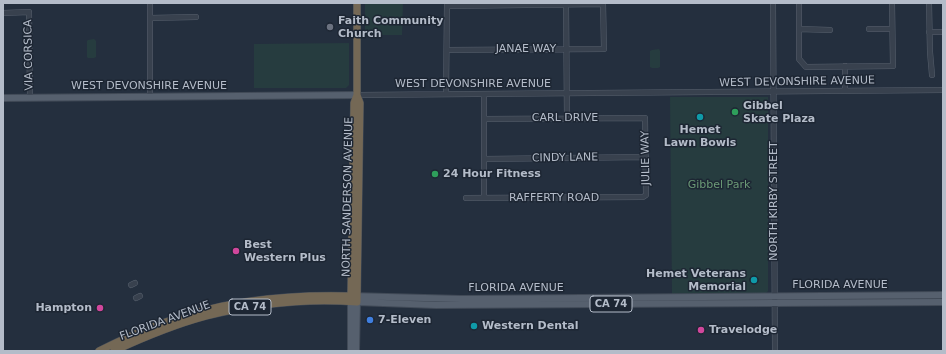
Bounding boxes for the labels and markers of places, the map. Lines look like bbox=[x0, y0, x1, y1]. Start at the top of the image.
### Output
place label: Faith Community Church bbox=[338, 14, 443, 40]
marker: Faith Community Church bbox=[325, 22, 335, 32]
place label: Gibbel Skate Plaza bbox=[743, 99, 815, 125]
marker: Gibbel Skate Plaza bbox=[730, 107, 740, 117]
marker: Hemet Lawn Bowls bbox=[695, 112, 705, 122]
place label: Hemet Lawn Bowls bbox=[664, 123, 736, 149]
place label: 24 Hour Fitness bbox=[443, 167, 541, 181]
marker: 24 Hour Fitness bbox=[430, 169, 440, 179]
place label: Best Western Plus bbox=[244, 238, 326, 264]
marker: Best Western Plus bbox=[231, 246, 241, 256]
place label: Hemet Veterans Memorial bbox=[646, 267, 746, 293]
marker: Hemet Veterans Memorial bbox=[749, 275, 759, 285]
place label: Hampton bbox=[35, 301, 92, 315]
marker: Hampton bbox=[95, 303, 105, 313]
place label: 7-Eleven bbox=[378, 313, 431, 327]
marker: 7-Eleven bbox=[365, 315, 375, 325]
place label: Western Dental bbox=[482, 319, 578, 333]
marker: Western Dental bbox=[469, 321, 479, 331]
place label: Travelodge bbox=[709, 323, 777, 337]
marker: Travelodge bbox=[696, 325, 706, 335]

